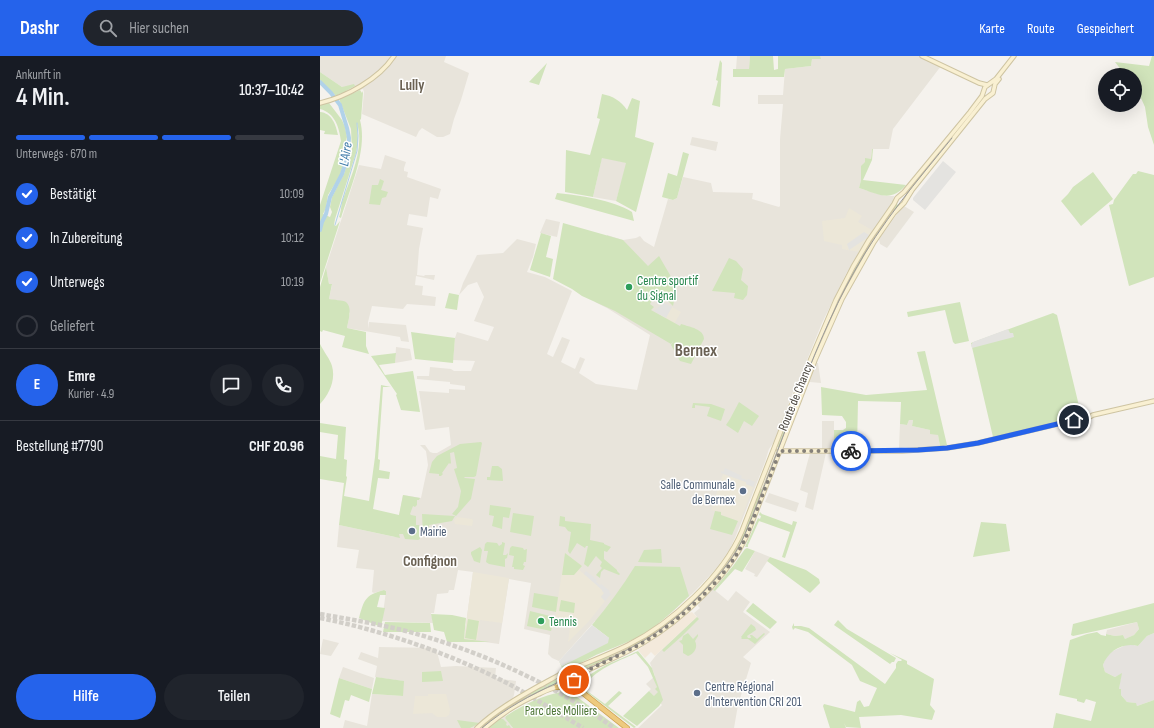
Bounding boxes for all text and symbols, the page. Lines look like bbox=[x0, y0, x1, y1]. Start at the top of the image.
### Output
search box bbox=[83, 10, 363, 46]
text: Dashr bbox=[20, 17, 59, 40]
icon: search bbox=[97, 17, 119, 39]
text: Hier suchen bbox=[129, 19, 189, 38]
text: Karte bbox=[979, 20, 1005, 37]
text: Route bbox=[1027, 20, 1055, 37]
text: Gespeichert bbox=[1077, 20, 1134, 37]
text: Ankunft in bbox=[16, 67, 61, 83]
map controls bbox=[1098, 68, 1142, 112]
button: locate bbox=[1098, 68, 1142, 112]
district label: Lully bbox=[400, 76, 425, 95]
text: 10:37–10:42 bbox=[239, 81, 304, 100]
text: 4 Min. bbox=[16, 82, 70, 113]
water label: L'Aire bbox=[335, 140, 356, 167]
text: Unterwegs · 670 m bbox=[16, 146, 97, 162]
icon: check bbox=[16, 183, 38, 205]
text: Bestätigt bbox=[50, 185, 96, 204]
text: 10:09 bbox=[280, 186, 304, 202]
icon: check bbox=[16, 227, 38, 249]
text: In Zubereitung bbox=[50, 229, 123, 248]
text: 10:12 bbox=[281, 230, 304, 246]
icon: check bbox=[16, 271, 38, 293]
text: Unterwegs bbox=[50, 273, 105, 292]
place label: Centre sportif du Signal bbox=[637, 273, 699, 304]
text: 10:19 bbox=[281, 274, 304, 290]
marker: Centre sportif du Signal bbox=[624, 282, 634, 292]
text: Geliefert bbox=[50, 317, 95, 336]
district label: Bernex bbox=[675, 341, 717, 361]
street label: Route de Chancy bbox=[775, 359, 817, 433]
button: chat bbox=[210, 364, 252, 406]
button: phone bbox=[262, 364, 304, 406]
text: Emre bbox=[68, 367, 95, 386]
text: E bbox=[34, 375, 40, 394]
text: Kurier · 4.9 bbox=[68, 386, 114, 402]
pin bbox=[1057, 403, 1091, 437]
icon: home bbox=[1063, 409, 1085, 431]
courier bbox=[831, 431, 871, 471]
text: Bestellung #7790 bbox=[16, 437, 103, 456]
text: CHF 20.96 bbox=[249, 437, 304, 456]
icon: bike bbox=[840, 440, 862, 462]
place label: Salle Communale de Bernex bbox=[660, 477, 735, 508]
marker: Salle Communale de Bernex bbox=[738, 486, 748, 496]
place label: Mairie bbox=[420, 524, 447, 540]
marker: Mairie bbox=[407, 526, 417, 536]
district label: Confignon bbox=[403, 552, 457, 571]
place label: Tennis bbox=[549, 614, 577, 630]
marker: Tennis bbox=[536, 616, 546, 626]
pin bbox=[557, 663, 591, 697]
icon: bag bbox=[563, 669, 585, 691]
button: Hilfe bbox=[16, 674, 156, 720]
button: Teilen bbox=[164, 674, 304, 720]
place label: Centre Régional d'Intervention CRI 201 bbox=[705, 679, 802, 710]
marker: Centre Régional d'Intervention CRI 201 bbox=[692, 688, 702, 698]
park label: Parc des Molliers bbox=[525, 703, 598, 719]

